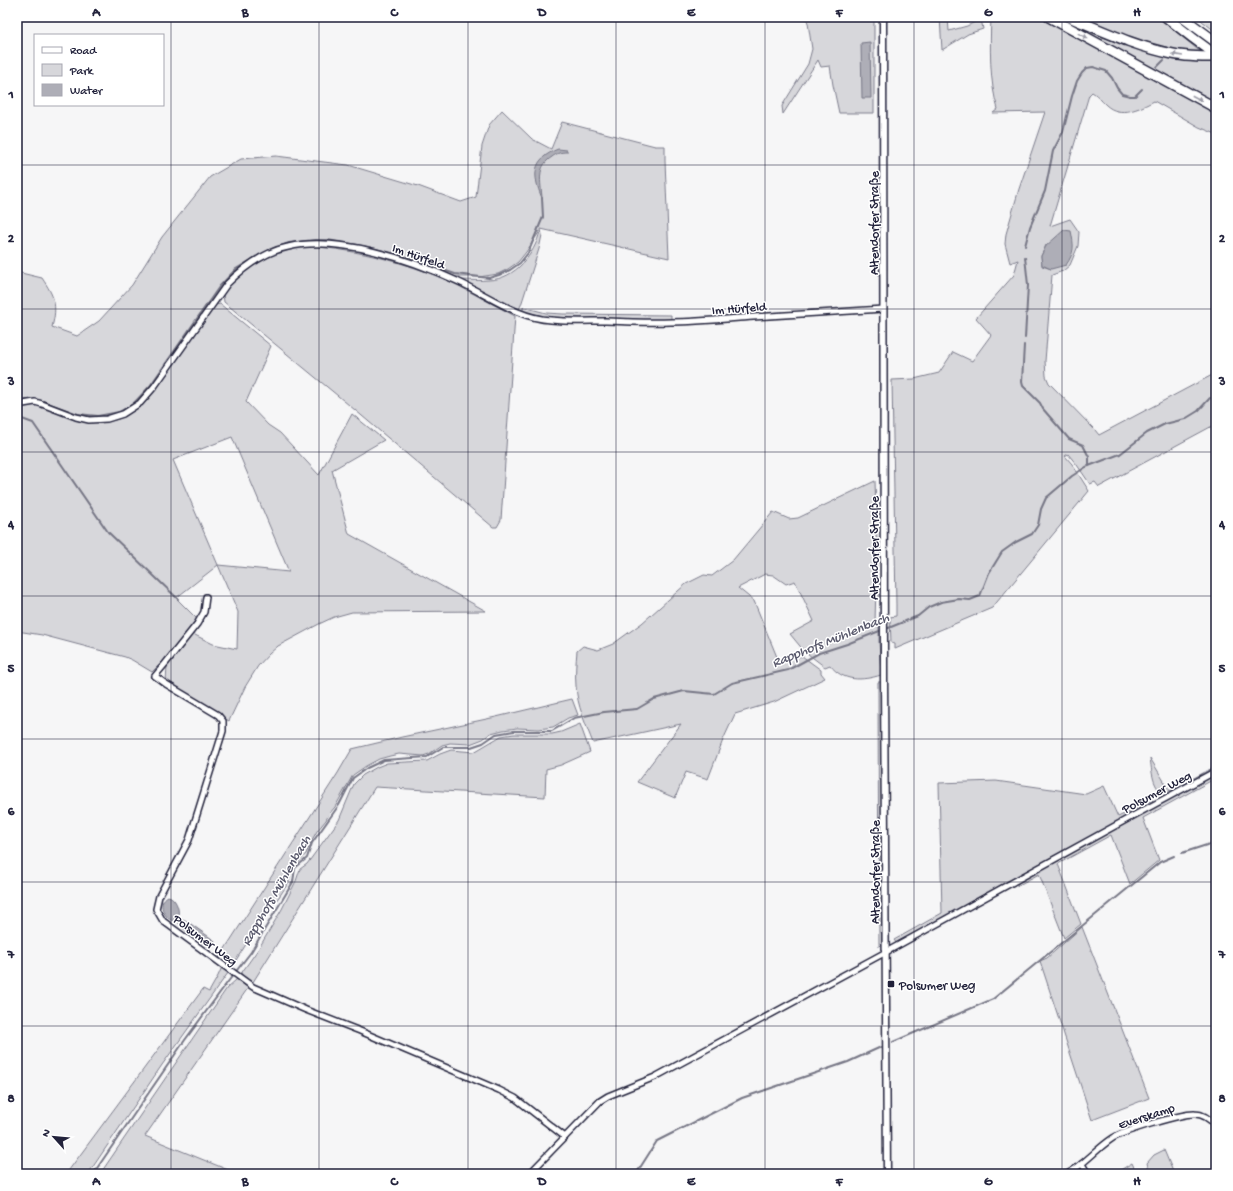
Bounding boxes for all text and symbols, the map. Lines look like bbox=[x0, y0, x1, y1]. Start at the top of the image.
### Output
text: A bbox=[91, 6, 101, 21]
text: B bbox=[241, 6, 250, 21]
text: C bbox=[389, 6, 399, 21]
text: D bbox=[537, 6, 547, 21]
text: E bbox=[687, 6, 696, 21]
text: F bbox=[835, 6, 844, 21]
text: G bbox=[984, 6, 993, 21]
text: H bbox=[1133, 6, 1141, 21]
one-way arrow bbox=[1077, 32, 1089, 39]
legend bbox=[34, 34, 164, 106]
text: Road bbox=[70, 45, 97, 59]
one-way arrow bbox=[1171, 51, 1183, 57]
text: Park bbox=[69, 65, 95, 79]
text: Water bbox=[70, 85, 104, 99]
text: 1 bbox=[7, 88, 14, 103]
text: 1 bbox=[1218, 88, 1225, 103]
one-way arrow bbox=[1191, 95, 1203, 102]
street label: Altendorfer Straße bbox=[868, 171, 883, 275]
text: 2 bbox=[8, 232, 15, 247]
text: 2 bbox=[1219, 232, 1226, 247]
street label: Im Hürfeld bbox=[390, 241, 448, 274]
street label: Im Hürfeld bbox=[711, 300, 768, 319]
text: 3 bbox=[7, 375, 15, 390]
text: 3 bbox=[1218, 375, 1226, 390]
street label: Altendorfer Straße bbox=[868, 496, 883, 600]
text: 4 bbox=[7, 518, 15, 533]
text: 4 bbox=[1218, 518, 1226, 533]
water label: Rapphofs Mühlenbach bbox=[770, 610, 892, 673]
text: 5 bbox=[8, 662, 15, 677]
text: 5 bbox=[1219, 662, 1226, 677]
street label: Polsumer Weg bbox=[1119, 769, 1194, 818]
text: 6 bbox=[8, 805, 15, 820]
text: 6 bbox=[1219, 805, 1226, 820]
street label: Altendorfer Straße bbox=[869, 820, 884, 924]
water label: Rapphofs Mühlenbach bbox=[239, 833, 316, 949]
street label: Polsumer Weg bbox=[169, 911, 240, 970]
text: 7 bbox=[7, 948, 16, 963]
text: 7 bbox=[1218, 948, 1227, 963]
marker: Polsumer Weg bbox=[886, 979, 896, 989]
place label: Polsumer Weg bbox=[898, 979, 975, 994]
text: 8 bbox=[7, 1092, 15, 1107]
text: 8 bbox=[1218, 1092, 1226, 1107]
street label: Everskamp bbox=[1117, 1101, 1178, 1134]
north arrow bbox=[34, 1117, 74, 1157]
text: N bbox=[40, 1127, 54, 1139]
text: A bbox=[91, 1175, 101, 1190]
text: B bbox=[241, 1175, 250, 1190]
text: C bbox=[389, 1175, 399, 1190]
text: D bbox=[537, 1175, 547, 1190]
text: E bbox=[687, 1175, 696, 1190]
text: F bbox=[835, 1175, 844, 1190]
text: G bbox=[984, 1175, 993, 1190]
text: H bbox=[1133, 1175, 1141, 1190]

